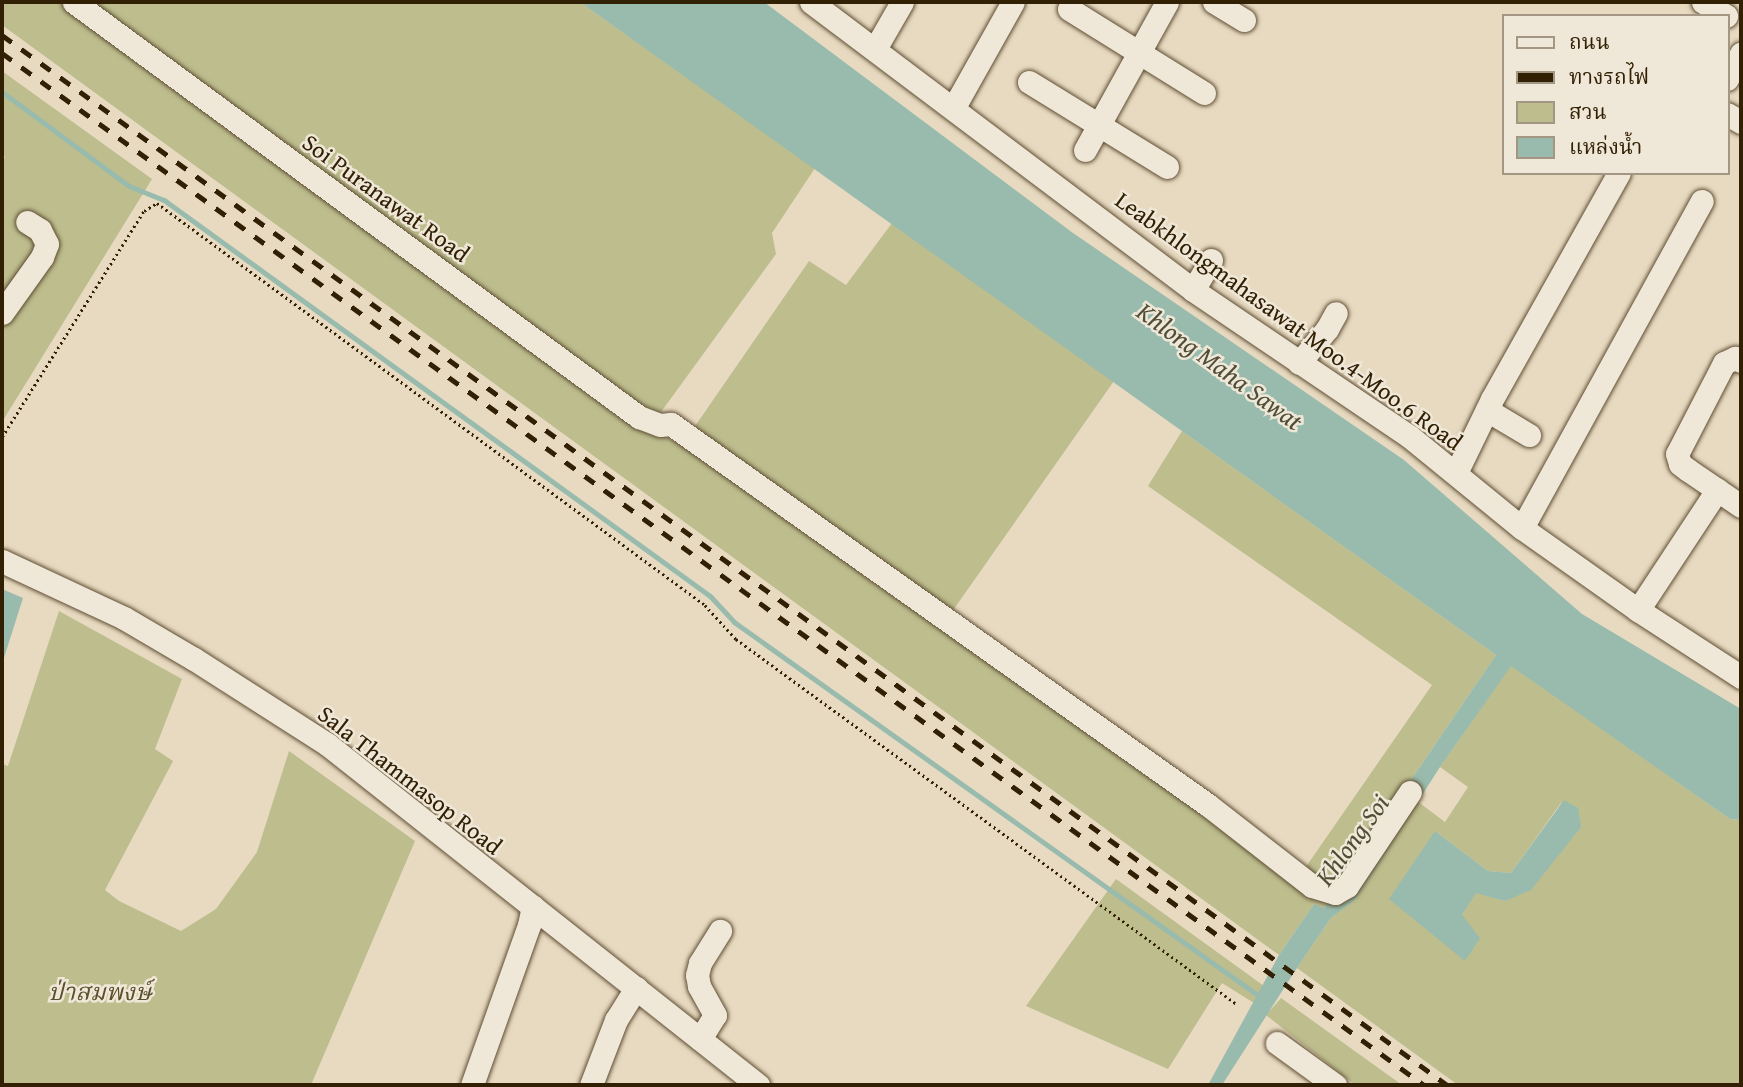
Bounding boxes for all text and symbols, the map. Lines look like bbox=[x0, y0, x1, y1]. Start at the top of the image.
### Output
legend bbox=[1502, 14, 1729, 175]
text: ถนน bbox=[1569, 26, 1610, 57]
text: ทางรถไฟ bbox=[1569, 61, 1649, 92]
text: สวน bbox=[1569, 96, 1607, 127]
street label: Soi Puranawat Road bbox=[297, 128, 475, 268]
text: แหล่งน้ำ bbox=[1569, 131, 1642, 162]
street label: Leabkhlongmahasawat Moo.4-Moo.6 Road bbox=[1110, 185, 1468, 457]
water label: Khlong Maha Sawat bbox=[1131, 295, 1309, 437]
street label: Sala Thammasop Road bbox=[312, 699, 508, 861]
water label: Khlong Soi bbox=[1309, 788, 1395, 892]
park label: ป่าสมพงษ์ bbox=[48, 978, 152, 1006]

